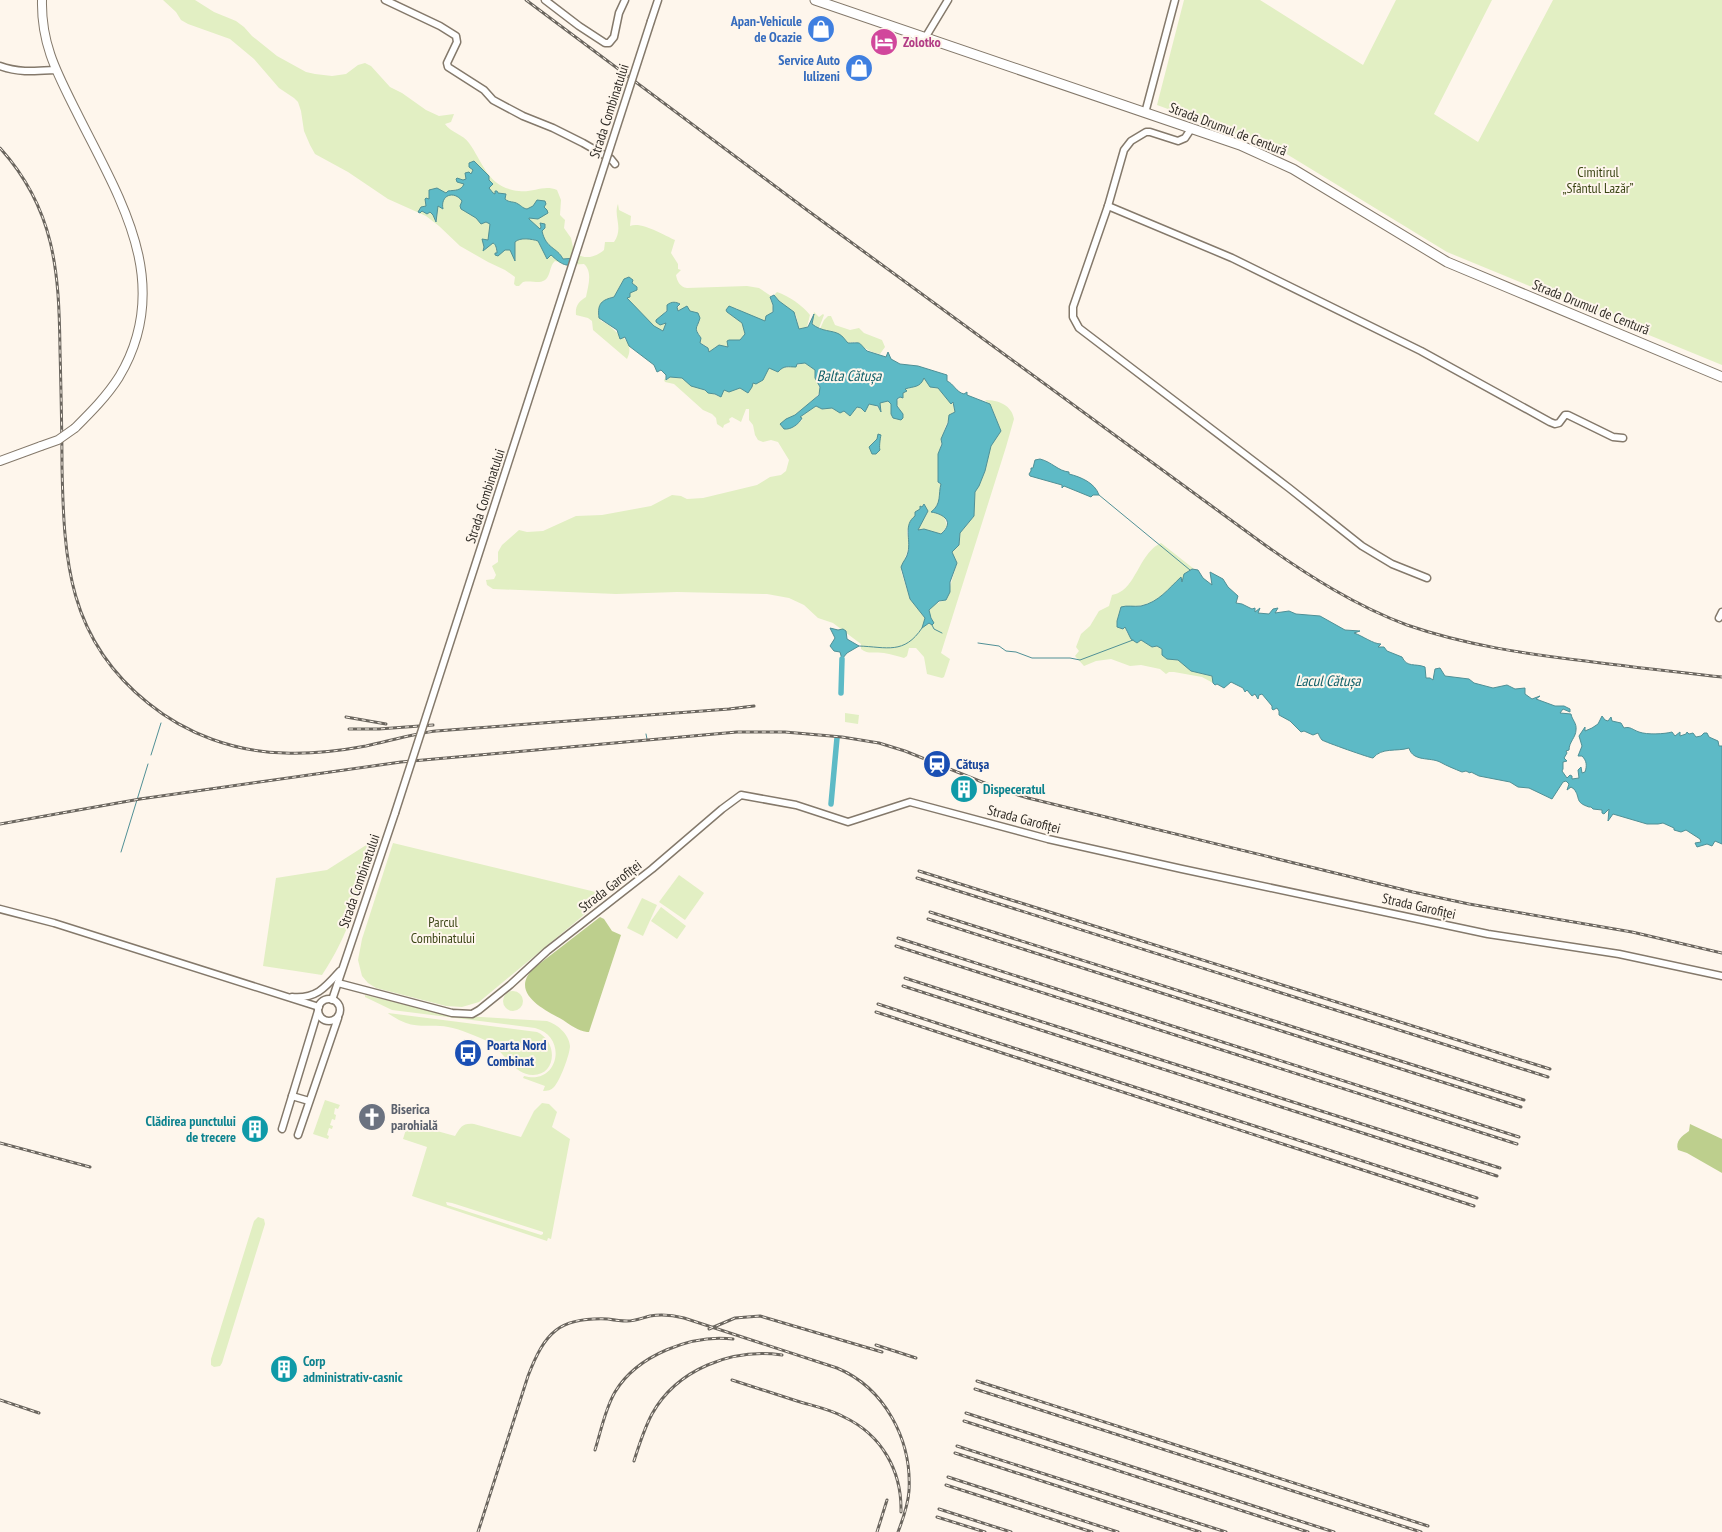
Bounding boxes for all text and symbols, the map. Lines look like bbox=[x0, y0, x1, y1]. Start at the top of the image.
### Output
place label: Apan-Vehicule de Ocazie bbox=[730, 12, 802, 46]
shop icon: Apan-Vehicule de Ocazie bbox=[806, 14, 836, 44]
hotel icon: Zolotko bbox=[869, 27, 899, 57]
place label: Zolotko bbox=[903, 33, 941, 51]
place label: Service Auto Iulizeni bbox=[778, 51, 840, 85]
shop icon: Service Auto Iulizeni bbox=[844, 53, 874, 83]
street label: Strada Combinatului bbox=[585, 61, 633, 161]
street label: Strada Drumul de Centură bbox=[1167, 98, 1289, 160]
park label: Cimitirul „Sfântul Lazăr” bbox=[1562, 163, 1634, 197]
street label: Strada Drumul de Centură bbox=[1530, 275, 1652, 339]
water label: Balta Cătușa bbox=[817, 366, 882, 385]
street label: Strada Combinatului bbox=[461, 446, 509, 546]
water label: Lacul Cătușa bbox=[1295, 671, 1362, 690]
station icon: Cătuşa bbox=[922, 749, 952, 779]
place label: Cătuşa bbox=[956, 755, 989, 773]
building icon: Dispeceratul bbox=[949, 774, 979, 804]
place label: Dispeceratul bbox=[983, 780, 1046, 798]
street label: Strada Garofiței bbox=[985, 801, 1063, 837]
street label: Strada Combinatului bbox=[334, 832, 384, 930]
street label: Strada Garofiței bbox=[575, 856, 645, 916]
street label: Strada Garofiței bbox=[1380, 889, 1458, 923]
park label: Parcul Combinatului bbox=[411, 913, 475, 947]
place label: Poarta Nord Combinat bbox=[487, 1036, 547, 1070]
bus stop icon: Poarta Nord Combinat bbox=[453, 1038, 483, 1068]
place label: Biserica parohială bbox=[391, 1100, 438, 1134]
church icon: Biserica parohială bbox=[357, 1102, 387, 1132]
place label: Clădirea punctului de trecere bbox=[145, 1112, 236, 1146]
building icon: Clădirea punctului de trecere bbox=[240, 1114, 270, 1144]
place label: Corp administrativ-casnic bbox=[303, 1352, 403, 1386]
building icon: Corp administrativ-casnic bbox=[269, 1354, 299, 1384]

